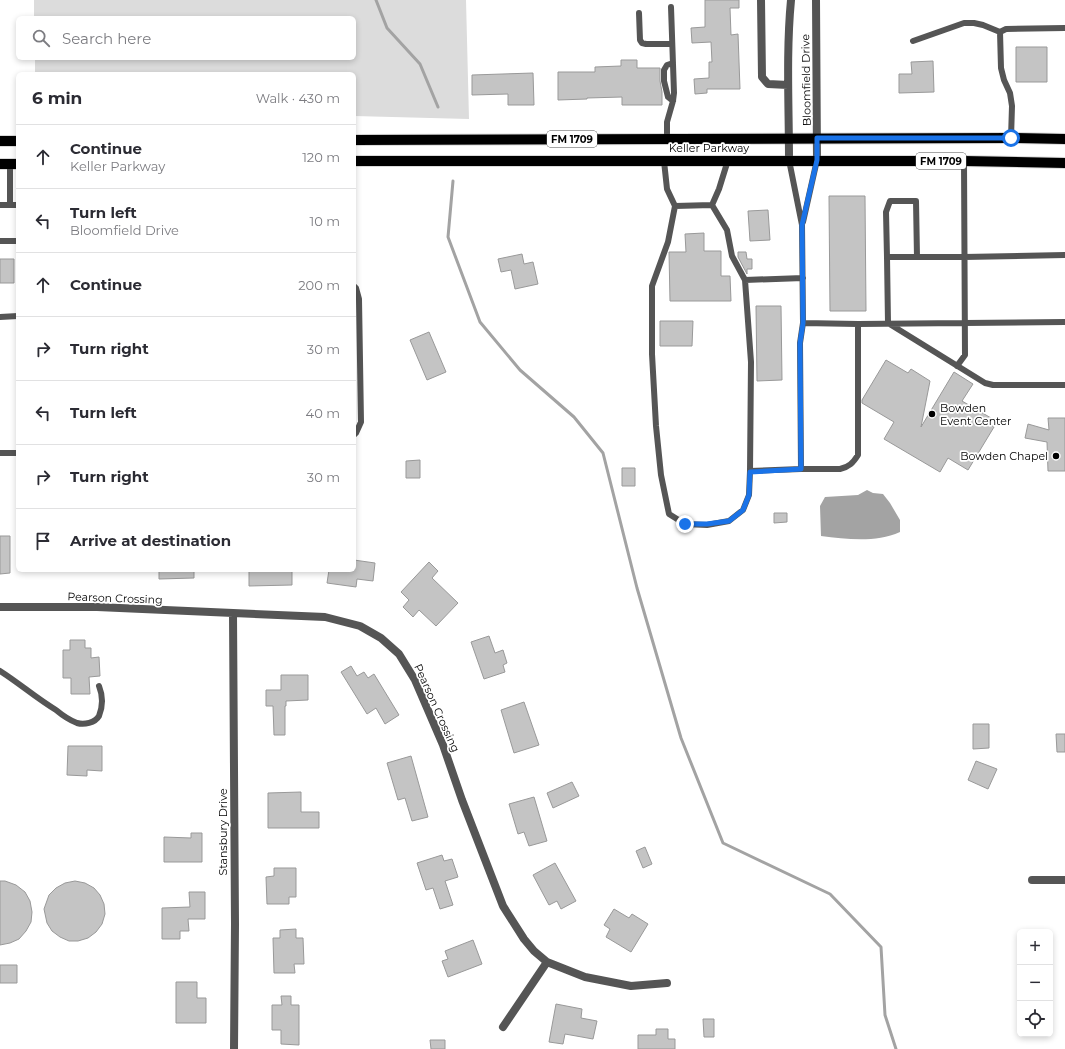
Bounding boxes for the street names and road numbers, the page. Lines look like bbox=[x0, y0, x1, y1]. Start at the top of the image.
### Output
street label: Bloomfield Drive bbox=[798, 33, 814, 126]
road number: FM 1709 bbox=[547, 131, 597, 147]
street label: Keller Parkway bbox=[669, 141, 749, 155]
road number: FM 1709 bbox=[916, 153, 966, 169]
street label: Pearson Crossing bbox=[67, 589, 163, 607]
street label: Pearson Crossing bbox=[411, 662, 463, 754]
street label: Stansbury Drive bbox=[216, 788, 230, 876]

